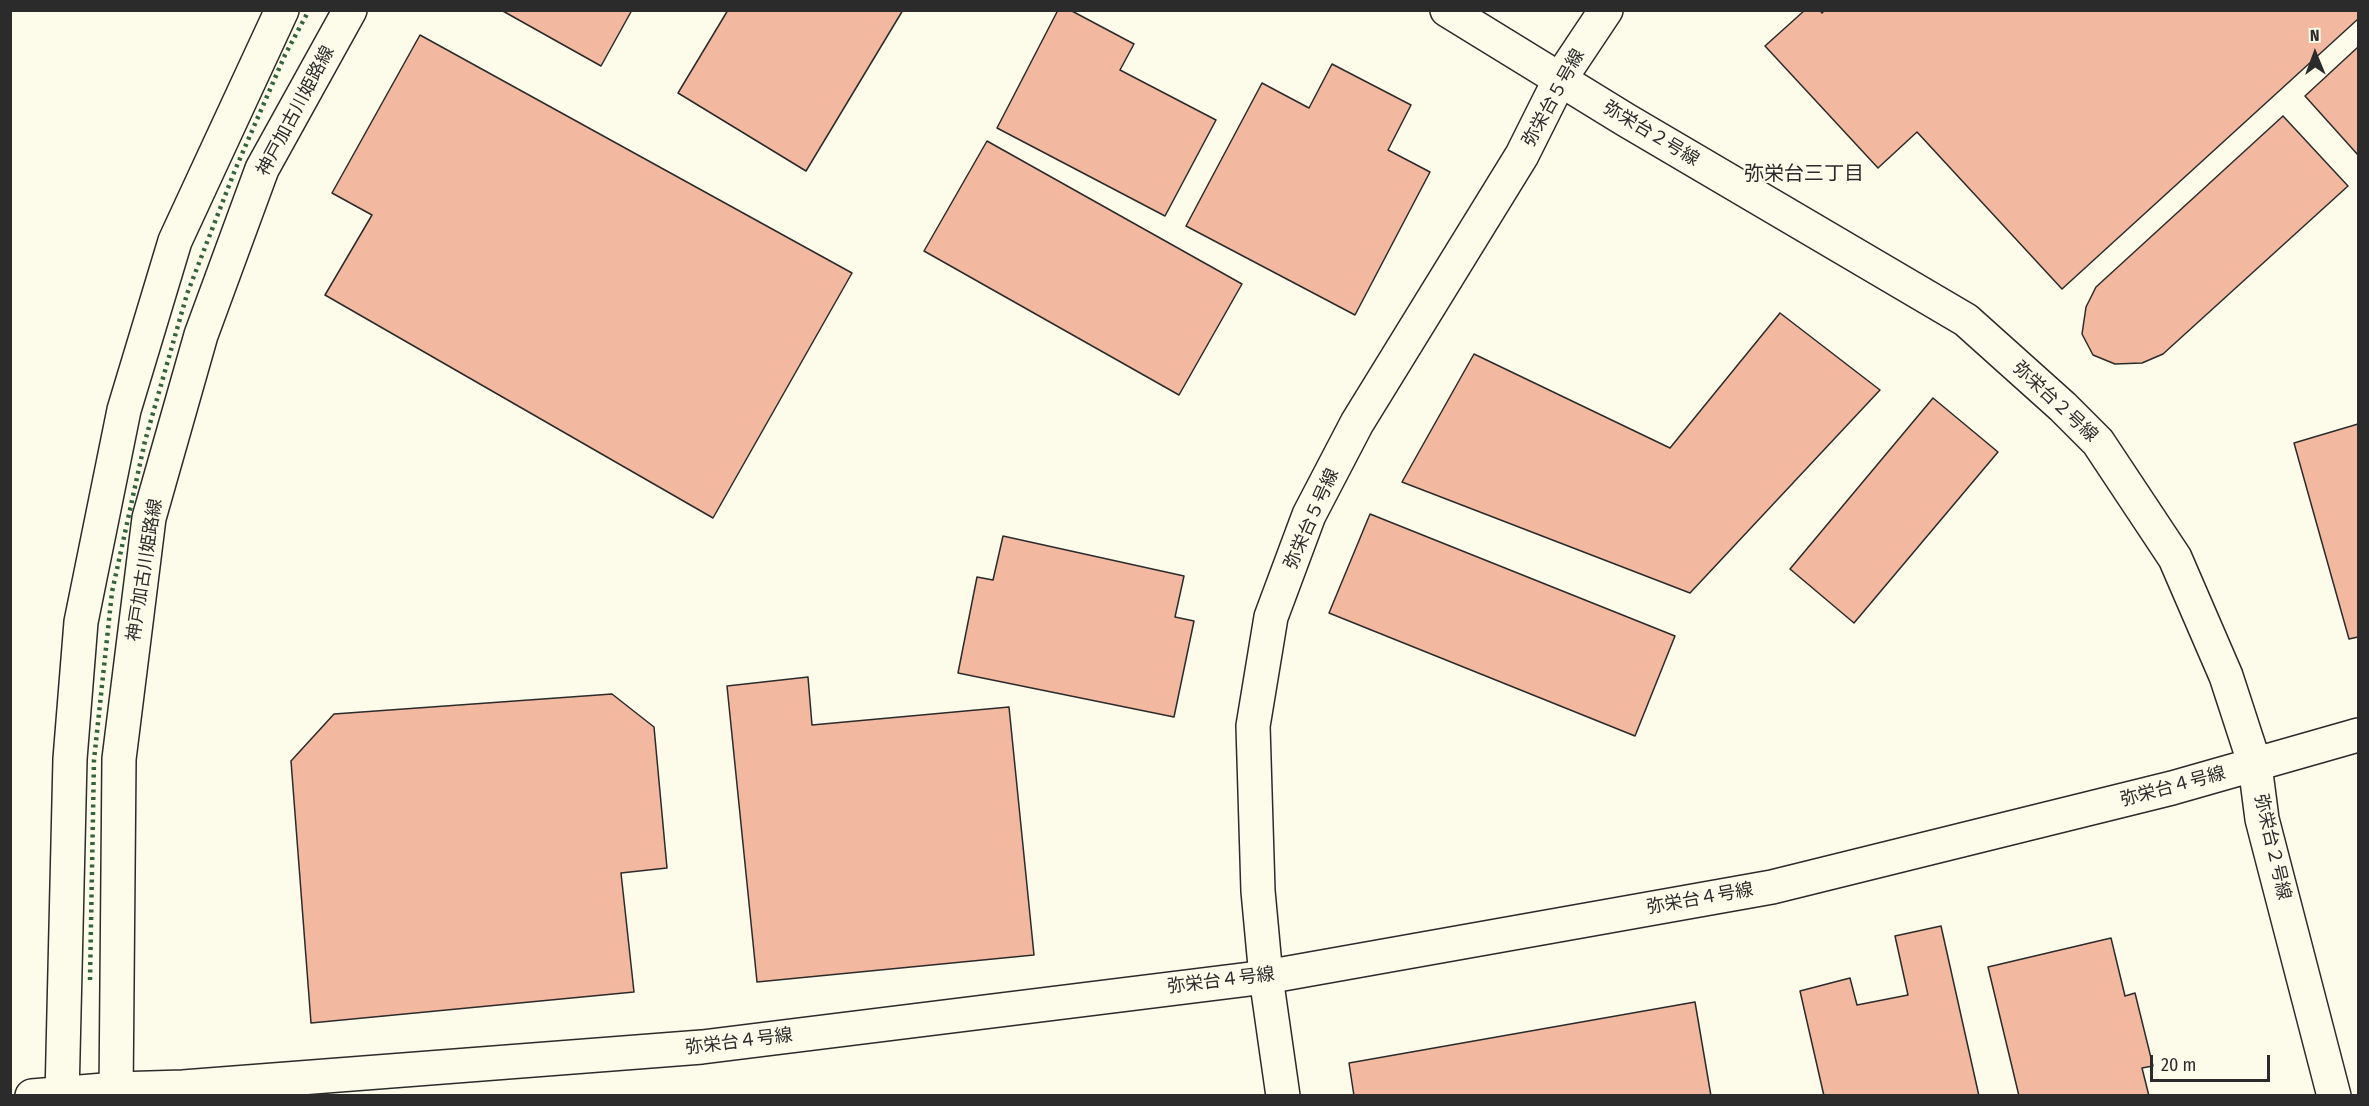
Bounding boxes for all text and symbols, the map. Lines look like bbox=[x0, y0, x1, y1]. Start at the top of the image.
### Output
north arrow bbox=[2285, 24, 2345, 84]
text: N bbox=[2310, 26, 2320, 45]
street label: 神戸加古川姫路線 bbox=[253, 42, 339, 180]
street label: 弥栄台５号線 bbox=[1518, 46, 1590, 150]
street label: 弥栄台２号線 bbox=[1599, 97, 1703, 171]
district label: 弥栄台三丁目 bbox=[1744, 162, 1864, 186]
street label: 弥栄台２号線 bbox=[2008, 357, 2102, 447]
street label: 弥栄台５号線 bbox=[1280, 465, 1344, 573]
street label: 神戸加古川姫路線 bbox=[123, 497, 167, 643]
street label: 弥栄台４号線 bbox=[2118, 763, 2228, 811]
street label: 弥栄台２号線 bbox=[2249, 792, 2295, 902]
street label: 弥栄台４号線 bbox=[1645, 879, 1755, 919]
street label: 弥栄台４号線 bbox=[1166, 964, 1276, 998]
street label: 弥栄台４号線 bbox=[684, 1025, 794, 1059]
scale bar bbox=[2153, 1043, 2273, 1081]
text: 20 m bbox=[2161, 1054, 2196, 1076]

